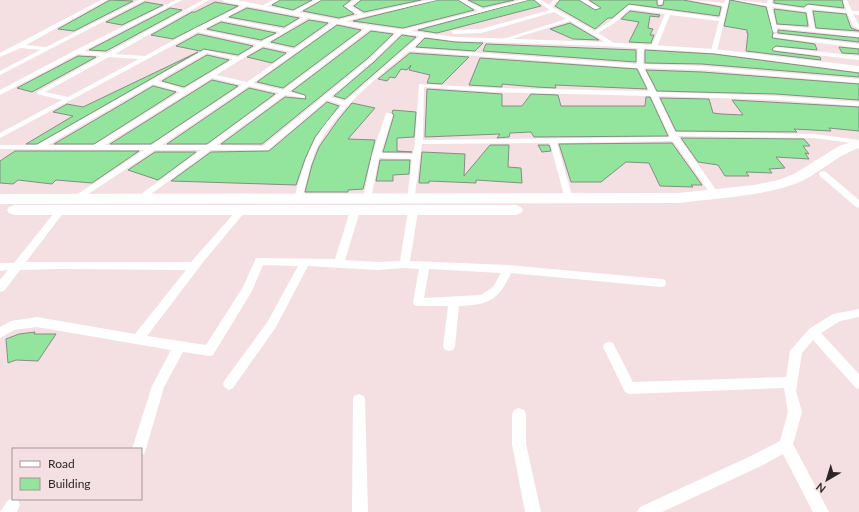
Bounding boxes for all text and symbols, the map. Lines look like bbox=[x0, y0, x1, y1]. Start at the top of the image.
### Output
legend bbox=[12, 448, 142, 500]
text: Road bbox=[48, 456, 75, 471]
north arrow bbox=[807, 460, 847, 500]
text: Building bbox=[48, 476, 91, 491]
text: N bbox=[813, 481, 828, 496]

